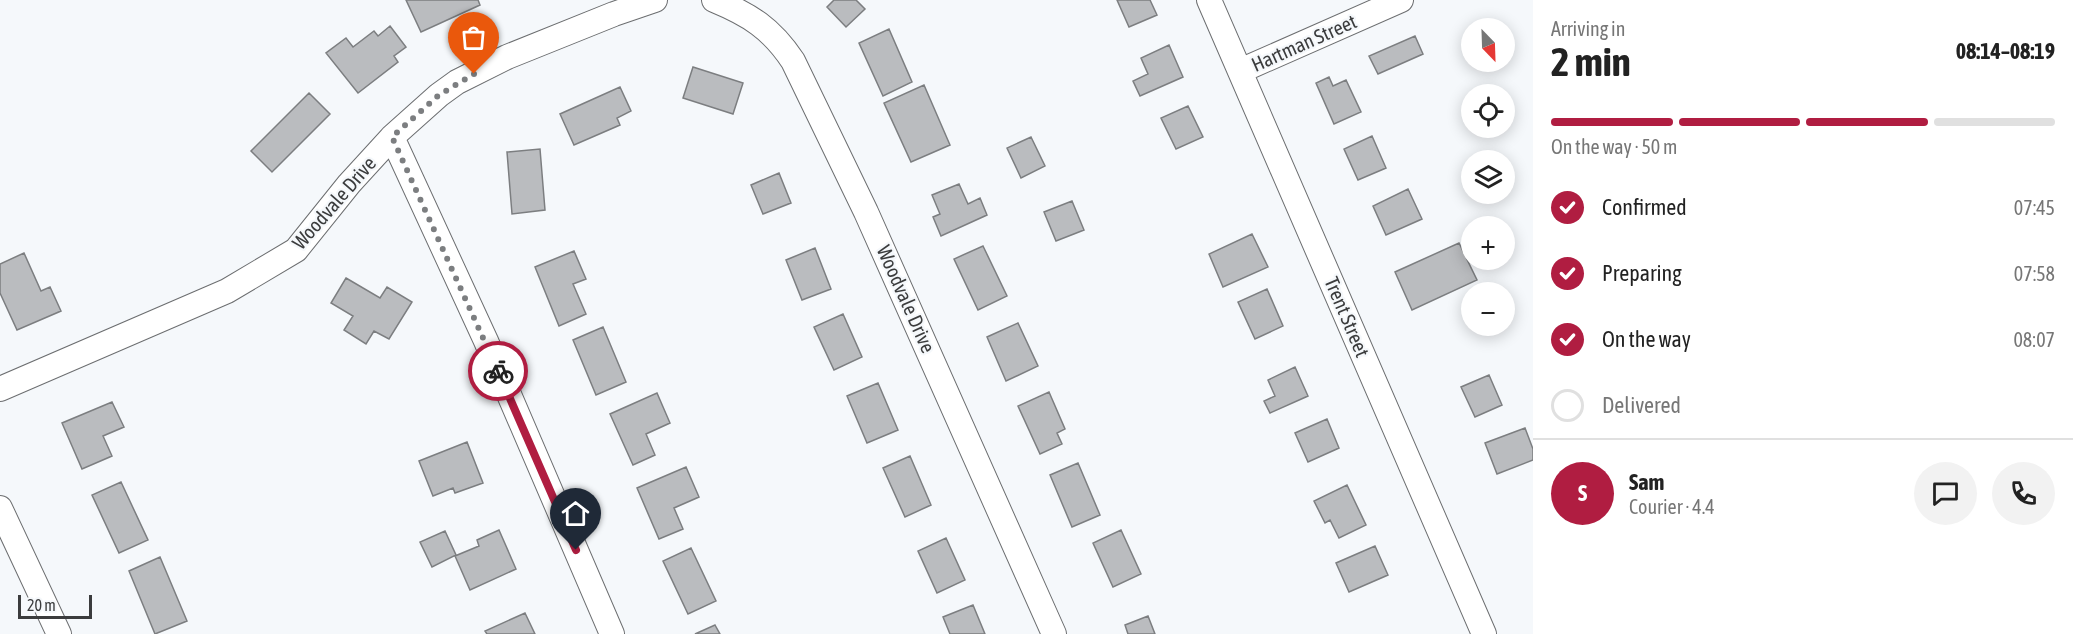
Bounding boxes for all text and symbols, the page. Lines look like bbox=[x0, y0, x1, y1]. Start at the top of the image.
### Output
street label: Hartman Street bbox=[1248, 9, 1360, 76]
pin bbox=[448, 12, 499, 74]
text: Arriving in bbox=[1551, 17, 1625, 40]
north arrow bbox=[1461, 18, 1515, 72]
map controls bbox=[1461, 18, 1515, 336]
icon: bag bbox=[457, 21, 490, 54]
text: 08:14–08:19 bbox=[1956, 38, 2055, 64]
text: 2 min bbox=[1551, 40, 1631, 84]
button: locate bbox=[1461, 84, 1515, 138]
text: On the way · 50 m bbox=[1551, 135, 1677, 158]
button: layers bbox=[1461, 150, 1515, 204]
street label: Woodvale Drive bbox=[287, 152, 380, 254]
icon: check bbox=[1551, 191, 1584, 224]
text: Confirmed bbox=[1602, 194, 1687, 220]
text: 07:45 bbox=[2014, 196, 2055, 219]
button: + bbox=[1461, 216, 1515, 270]
street label: Woodvale Drive bbox=[873, 241, 940, 356]
icon: check bbox=[1551, 257, 1584, 290]
text: Preparing bbox=[1602, 260, 1682, 286]
text: 07:58 bbox=[2014, 262, 2055, 285]
street label: Trent Street bbox=[1320, 273, 1375, 360]
button: − bbox=[1461, 282, 1515, 336]
icon: check bbox=[1551, 323, 1584, 356]
text: On the way bbox=[1602, 326, 1691, 352]
text: 08:07 bbox=[2013, 328, 2055, 351]
courier bbox=[468, 341, 528, 401]
icon: bike bbox=[482, 355, 515, 388]
text: Delivered bbox=[1602, 392, 1681, 418]
button: chat bbox=[1914, 462, 1977, 525]
button: phone bbox=[1992, 462, 2055, 525]
text: Sam bbox=[1629, 469, 1664, 495]
text: S bbox=[1578, 480, 1587, 506]
pin bbox=[550, 488, 601, 550]
text: Courier · 4.4 bbox=[1629, 495, 1715, 518]
icon: home bbox=[559, 497, 592, 530]
scale bar bbox=[18, 592, 92, 620]
text: 20 m bbox=[27, 596, 56, 614]

